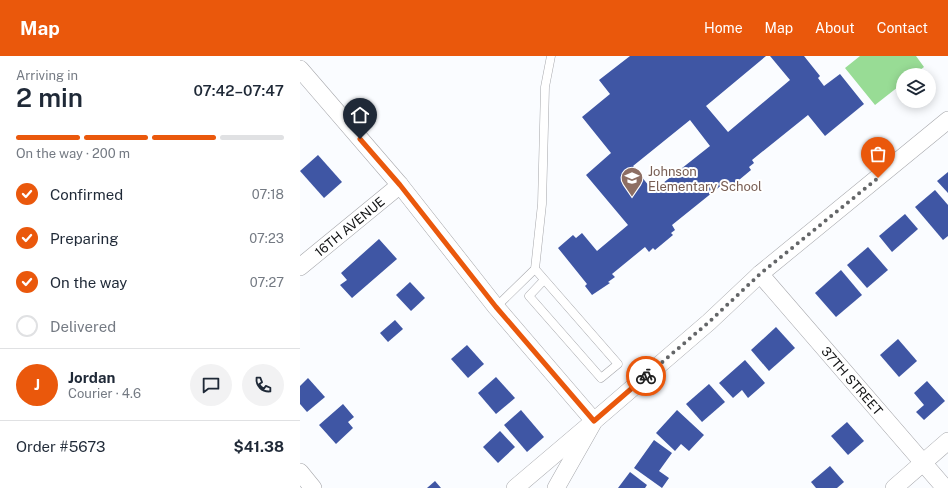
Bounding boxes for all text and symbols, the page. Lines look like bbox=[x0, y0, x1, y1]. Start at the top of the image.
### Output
text: Map bbox=[20, 17, 60, 39]
text: Home bbox=[704, 20, 743, 36]
text: Map bbox=[765, 20, 793, 36]
text: About bbox=[815, 20, 855, 36]
text: Contact bbox=[877, 20, 928, 36]
text: Arriving in bbox=[16, 68, 78, 83]
map controls bbox=[896, 68, 936, 108]
button: layers bbox=[896, 68, 936, 108]
text: 2 min bbox=[16, 82, 83, 113]
text: 07:42–07:47 bbox=[193, 82, 284, 99]
pin bbox=[343, 98, 377, 139]
icon: home bbox=[349, 104, 371, 126]
pin bbox=[861, 137, 895, 178]
icon: bag bbox=[867, 143, 889, 165]
text: On the way · 200 m bbox=[16, 146, 130, 161]
place label: Johnson Elementary School bbox=[648, 164, 762, 194]
school or university icon: Johnson Elementary School bbox=[619, 165, 645, 198]
icon: check bbox=[16, 183, 38, 205]
text: Confirmed bbox=[50, 186, 123, 203]
text: 07:18 bbox=[252, 187, 284, 202]
street label: 16TH AVENUE bbox=[312, 194, 388, 260]
icon: check bbox=[16, 227, 38, 249]
text: Preparing bbox=[50, 230, 119, 247]
text: 07:23 bbox=[249, 231, 284, 246]
icon: check bbox=[16, 271, 38, 293]
text: On the way bbox=[50, 274, 127, 291]
text: 07:27 bbox=[250, 275, 284, 290]
text: Delivered bbox=[50, 318, 116, 335]
street label: 37TH STREET bbox=[818, 344, 886, 419]
courier bbox=[626, 356, 666, 396]
button: chat bbox=[190, 364, 232, 406]
button: phone bbox=[242, 364, 284, 406]
icon: bike bbox=[635, 365, 657, 387]
text: Jordan bbox=[68, 369, 115, 386]
text: J bbox=[34, 376, 40, 393]
text: Courier · 4.6 bbox=[68, 386, 141, 401]
text: Order #5673 bbox=[16, 438, 105, 455]
text: $41.38 bbox=[233, 438, 284, 455]

